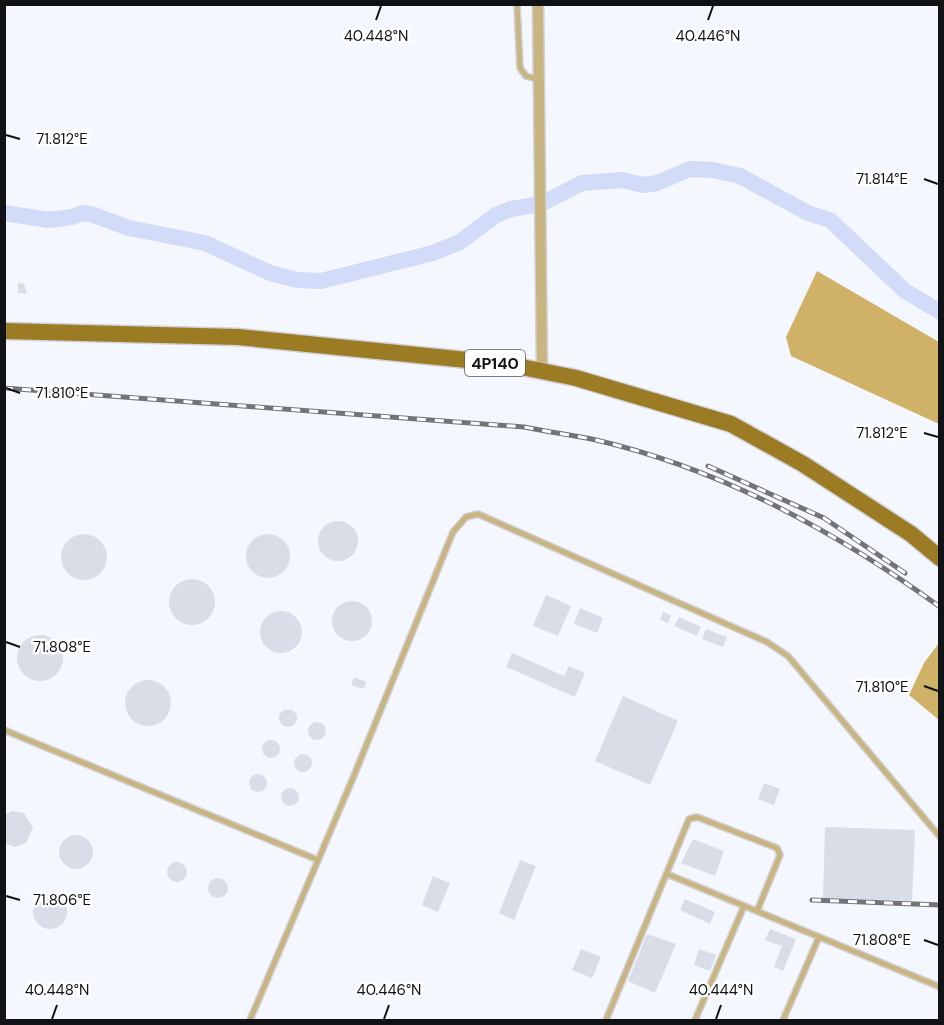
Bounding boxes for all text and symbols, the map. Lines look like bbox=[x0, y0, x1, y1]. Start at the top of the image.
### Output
text: 40.448°N bbox=[344, 26, 408, 46]
text: 40.446°N bbox=[676, 26, 740, 46]
text: 71.812°E bbox=[36, 129, 88, 149]
text: 71.814°E bbox=[856, 169, 908, 189]
road number: 4P140 bbox=[465, 350, 525, 376]
text: 71.810°E bbox=[35, 383, 89, 403]
text: 71.812°E bbox=[856, 423, 908, 443]
text: 71.808°E bbox=[33, 637, 91, 657]
text: 71.810°E bbox=[855, 677, 909, 697]
text: 71.806°E bbox=[33, 890, 91, 910]
text: 71.808°E bbox=[853, 930, 911, 950]
text: 40.448°N bbox=[25, 980, 89, 1000]
text: 40.446°N bbox=[357, 980, 421, 1000]
text: 40.444°N bbox=[689, 980, 753, 1000]

